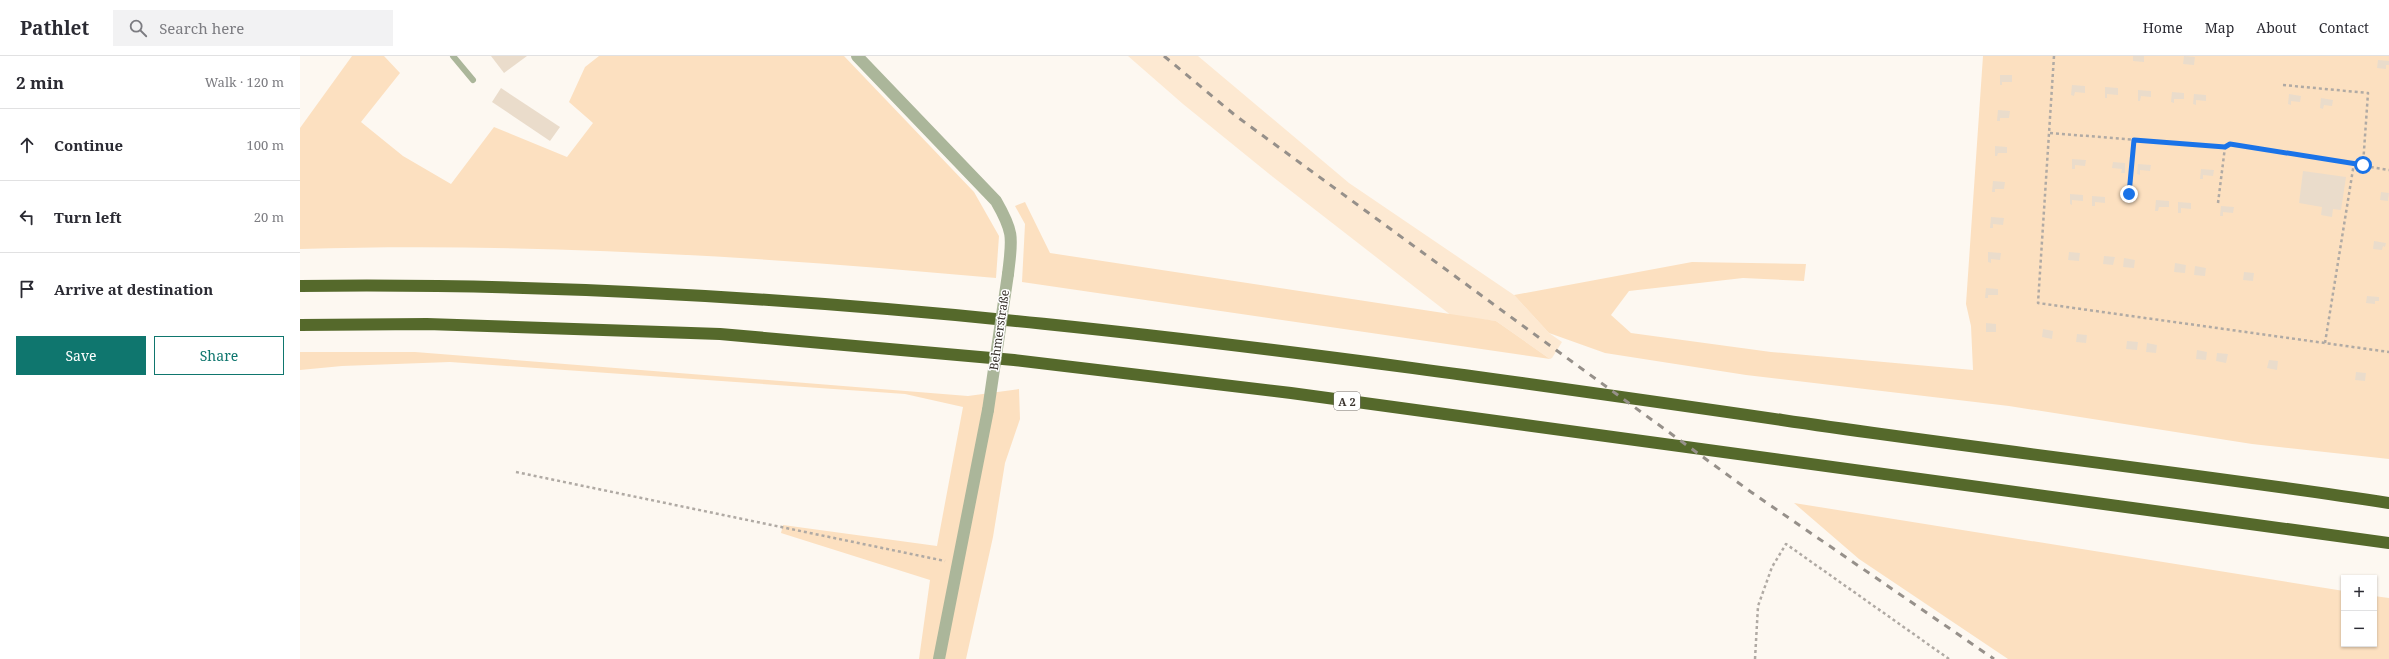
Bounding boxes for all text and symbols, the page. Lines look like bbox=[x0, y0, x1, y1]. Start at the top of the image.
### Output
search box bbox=[113, 10, 393, 46]
text: Pathlet bbox=[20, 15, 89, 41]
icon: search bbox=[127, 17, 149, 39]
text: Search here bbox=[159, 18, 244, 38]
text: Home bbox=[2143, 18, 2183, 37]
text: Map bbox=[2205, 18, 2234, 37]
text: About bbox=[2256, 18, 2297, 37]
text: Contact bbox=[2319, 18, 2369, 37]
text: 2 min bbox=[16, 71, 64, 94]
text: Walk · 120 m bbox=[205, 73, 284, 91]
icon: ahead bbox=[16, 134, 38, 156]
text: Continue bbox=[54, 135, 123, 155]
text: 100 m bbox=[247, 136, 284, 154]
route start bbox=[2354, 156, 2372, 174]
route end bbox=[2120, 185, 2138, 203]
icon: left bbox=[16, 206, 38, 228]
text: Turn left bbox=[54, 207, 122, 227]
text: 20 m bbox=[254, 208, 284, 226]
icon: arrive bbox=[16, 278, 38, 300]
text: Arrive at destination bbox=[54, 279, 213, 299]
street label: Behmerstraße bbox=[985, 289, 1013, 371]
button: Save bbox=[16, 336, 146, 375]
button: Share bbox=[154, 336, 284, 375]
road number: A 2 bbox=[1334, 392, 1360, 410]
map controls bbox=[2341, 575, 2377, 647]
button: + bbox=[2341, 575, 2377, 611]
button: − bbox=[2341, 611, 2377, 647]

